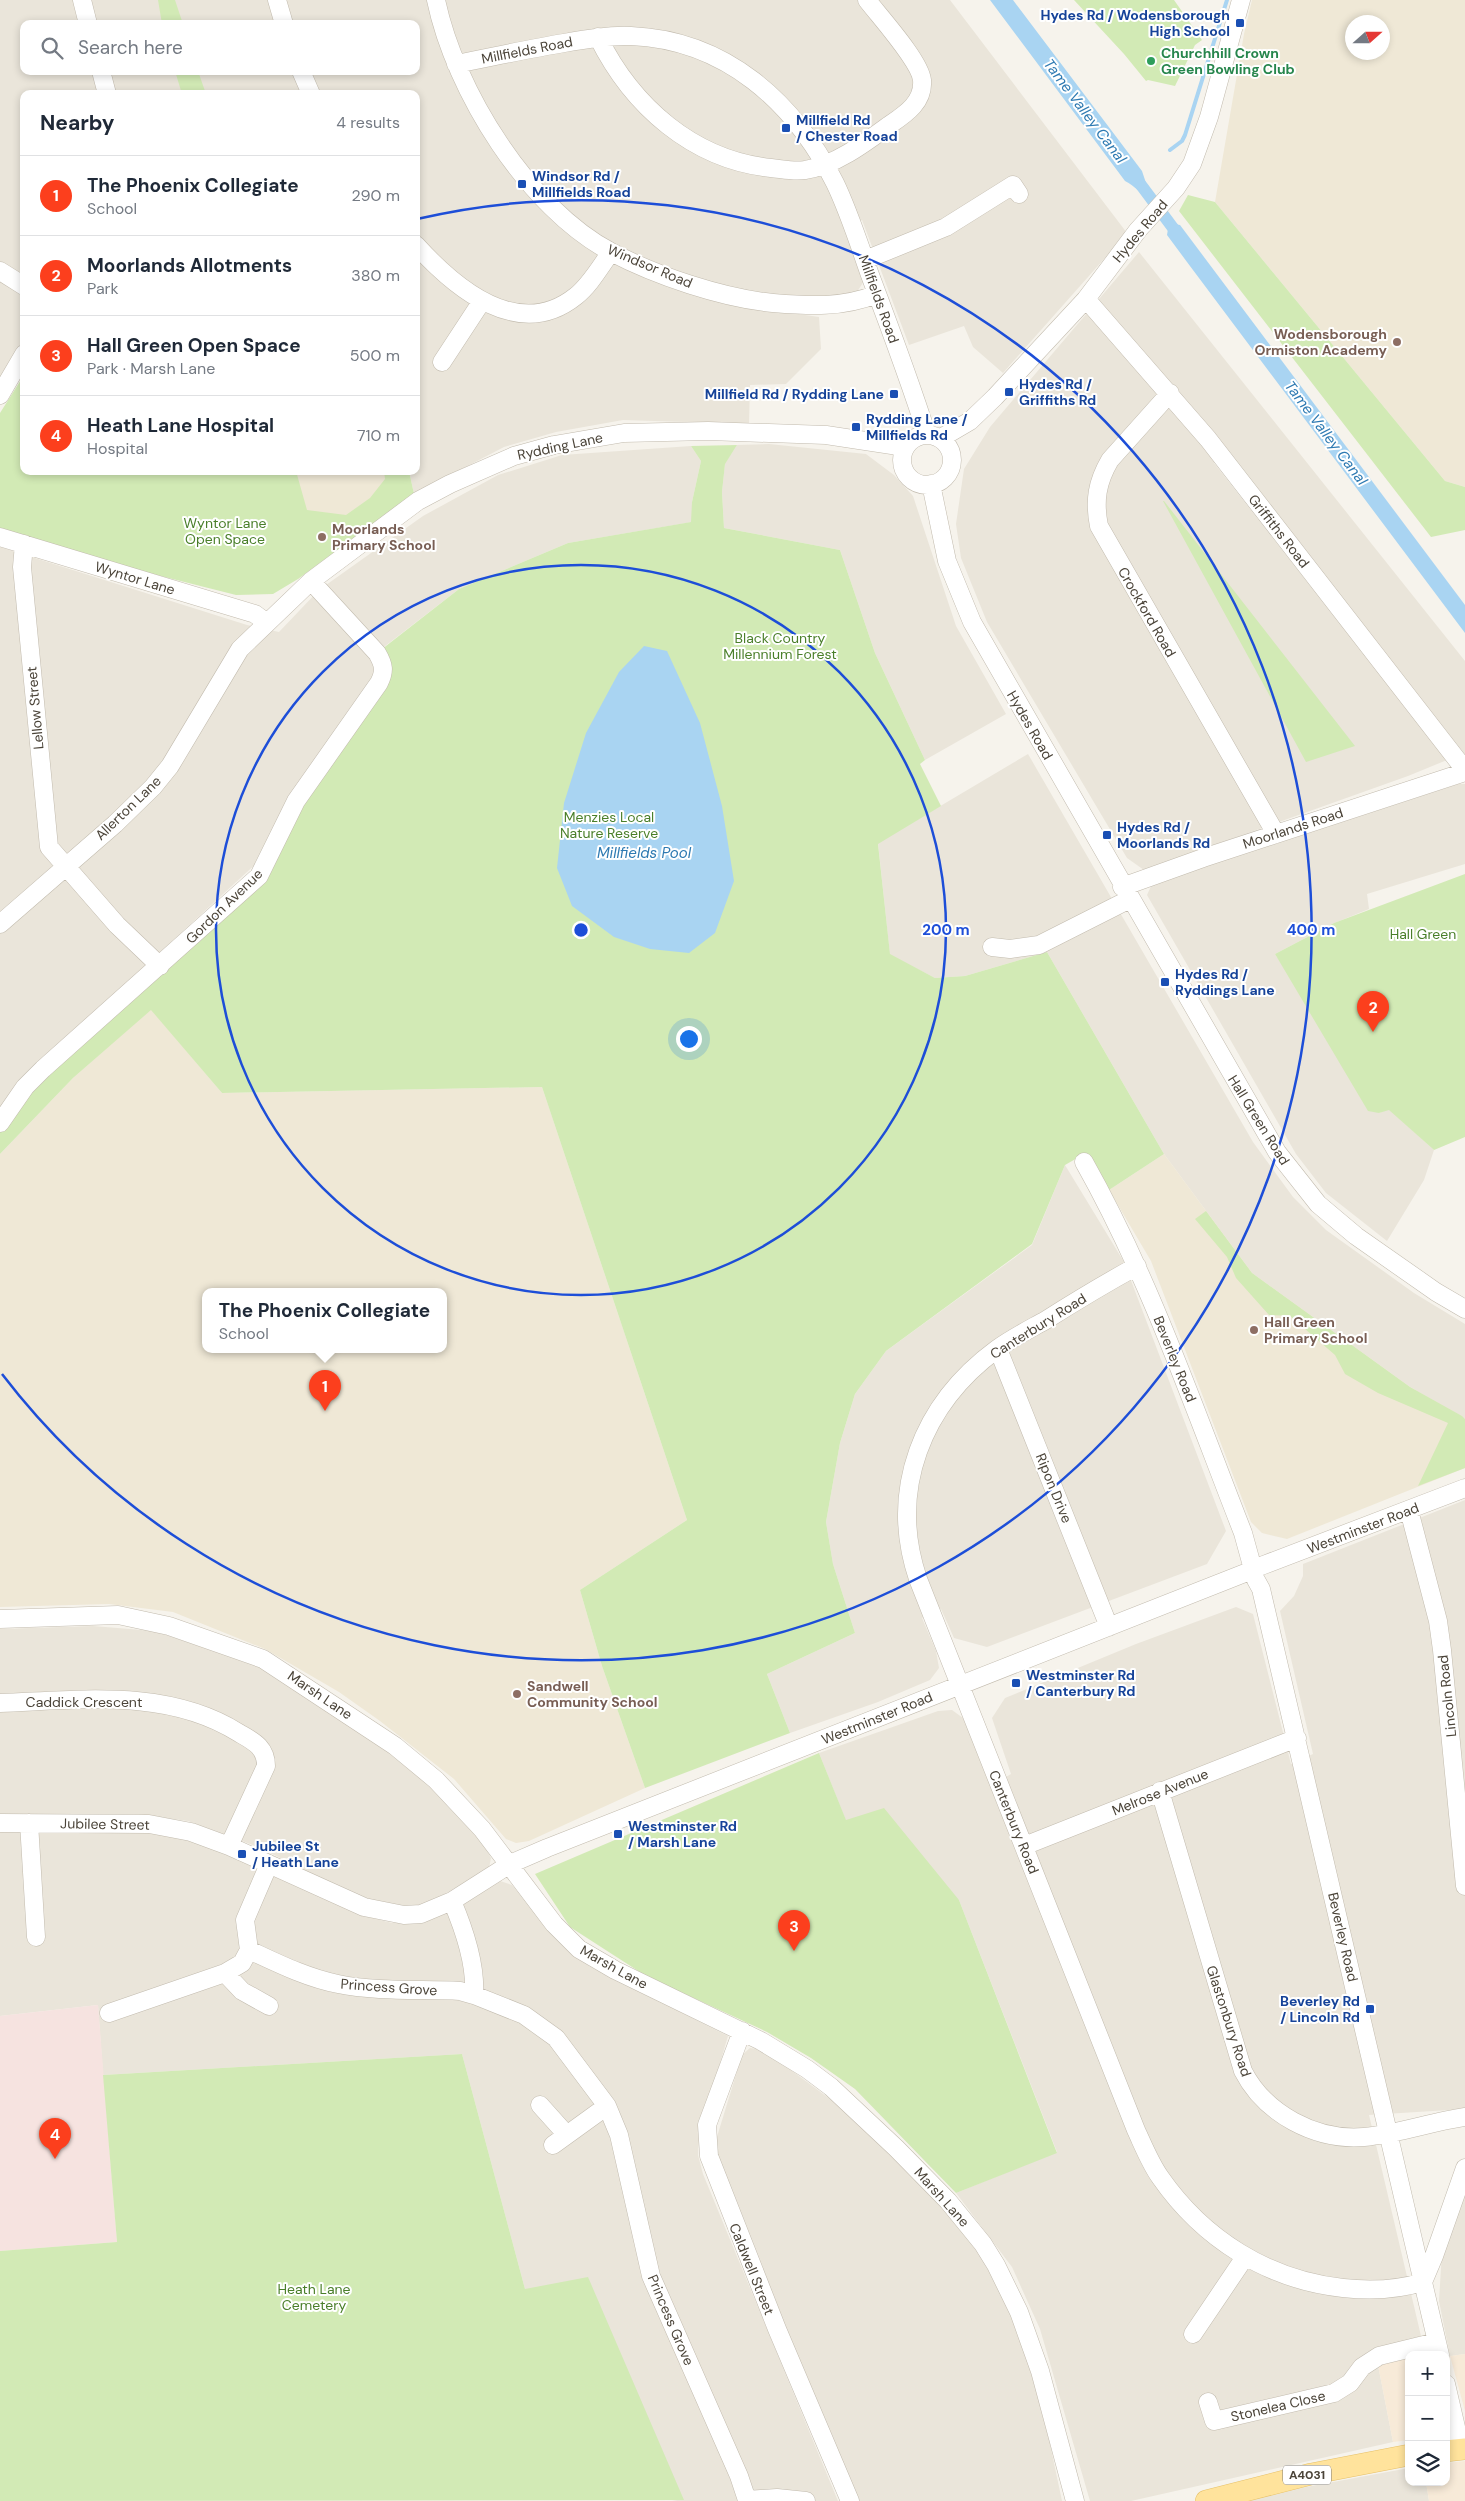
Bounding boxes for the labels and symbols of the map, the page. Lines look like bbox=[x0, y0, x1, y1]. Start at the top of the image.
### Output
place label: Hydes Rd / Wodensborough High School bbox=[1040, 6, 1230, 40]
north arrow bbox=[1345, 15, 1390, 60]
marker: Hydes Rd / Wodensborough High School bbox=[1234, 17, 1246, 29]
street label: Millfields Road bbox=[480, 32, 574, 68]
place label: Churchhill Crown Green Bowling Club bbox=[1161, 44, 1295, 78]
water label: Tame Valley Canal bbox=[1039, 55, 1131, 168]
marker: Churchhill Crown Green Bowling Club bbox=[1145, 55, 1157, 67]
place label: Millfield Rd / Chester Road bbox=[796, 111, 898, 145]
marker: Millfield Rd / Chester Road bbox=[780, 122, 792, 134]
place label: Windsor Rd / Millfields Road bbox=[532, 167, 631, 201]
marker: Windsor Rd / Millfields Road bbox=[516, 178, 528, 190]
street label: Hydes Road bbox=[1108, 196, 1172, 266]
street label: Windsor Road bbox=[605, 240, 695, 292]
street label: Millfields Road bbox=[855, 252, 903, 346]
place label: Wodensborough Ormiston Academy bbox=[1254, 325, 1388, 359]
marker: Wodensborough Ormiston Academy bbox=[1391, 336, 1403, 348]
place label: Hydes Rd / Griffiths Rd bbox=[1019, 375, 1096, 409]
water label: Tame Valley Canal bbox=[1280, 377, 1372, 490]
place label: Millfield Rd / Rydding Lane bbox=[705, 385, 884, 403]
marker: Hydes Rd / Griffiths Rd bbox=[1003, 386, 1015, 398]
marker: Millfield Rd / Rydding Lane bbox=[888, 388, 900, 400]
place label: Rydding Lane / Millfields Rd bbox=[866, 410, 968, 444]
marker: Rydding Lane / Millfields Rd bbox=[850, 421, 862, 433]
street label: Rydding Lane bbox=[516, 428, 604, 464]
street label: Griffiths Road bbox=[1245, 491, 1313, 571]
park label: Wyntor Lane Open Space bbox=[184, 514, 266, 548]
place label: Moorlands Primary School bbox=[332, 520, 435, 554]
marker: Moorlands Primary School bbox=[316, 531, 328, 543]
street label: Wyntor Lane bbox=[93, 557, 177, 599]
street label: Crockford Road bbox=[1114, 564, 1180, 660]
park label: Black Country Millennium Forest bbox=[723, 629, 837, 663]
street label: Lellow Street bbox=[22, 666, 48, 750]
street label: Hydes Road bbox=[1003, 687, 1057, 763]
street label: Allerton Lane bbox=[91, 772, 165, 844]
street label: Moorlands Road bbox=[1241, 803, 1345, 853]
park label: Menzies Local Nature Reserve bbox=[560, 808, 658, 842]
place label: Hydes Rd / Moorlands Rd bbox=[1117, 818, 1210, 852]
marker: Hydes Rd / Moorlands Rd bbox=[1101, 829, 1113, 841]
water label: Millfields Pool bbox=[597, 843, 692, 863]
street label: Gordon Avenue bbox=[182, 865, 266, 947]
text: 200 m bbox=[922, 920, 970, 940]
text: 400 m bbox=[1287, 920, 1335, 940]
centre of rings bbox=[572, 921, 590, 939]
park label: Hall Green bbox=[1390, 925, 1456, 943]
place label: Hydes Rd / Ryddings Lane bbox=[1175, 965, 1275, 999]
marker: Hydes Rd / Ryddings Lane bbox=[1159, 976, 1171, 988]
pin: 2 bbox=[1357, 991, 1389, 1032]
your location bbox=[676, 1026, 702, 1052]
street label: Hall Green Road bbox=[1224, 1072, 1294, 1168]
street label: Canterbury Road bbox=[987, 1289, 1089, 1363]
street label: Beverley Road bbox=[1150, 1313, 1200, 1405]
place label: Hall Green Primary School bbox=[1264, 1313, 1367, 1347]
marker: Hall Green Primary School bbox=[1248, 1324, 1260, 1336]
pin: 1 bbox=[309, 1370, 341, 1411]
street label: Ripon Drive bbox=[1032, 1450, 1076, 1526]
street label: Westminster Road bbox=[1305, 1498, 1421, 1558]
street label: Lincoln Road bbox=[1434, 1654, 1460, 1738]
place label: Westminster Rd / Canterbury Rd bbox=[1026, 1666, 1135, 1700]
street label: Marsh Lane bbox=[284, 1667, 356, 1723]
place label: Sandwell Community School bbox=[527, 1677, 658, 1711]
marker: Westminster Rd / Canterbury Rd bbox=[1010, 1677, 1022, 1689]
street label: Westminster Road bbox=[819, 1687, 935, 1749]
marker: Sandwell Community School bbox=[511, 1688, 523, 1700]
street label: Caddick Crescent bbox=[26, 1693, 142, 1711]
street label: Melrose Avenue bbox=[1109, 1764, 1211, 1820]
street label: Canterbury Road bbox=[985, 1768, 1043, 1876]
street label: Jubilee Street bbox=[60, 1814, 150, 1834]
place label: Westminster Rd / Marsh Lane bbox=[628, 1817, 737, 1851]
marker: Westminster Rd / Marsh Lane bbox=[612, 1828, 624, 1840]
place label: Jubilee St / Heath Lane bbox=[252, 1837, 339, 1871]
marker: Jubilee St / Heath Lane bbox=[236, 1848, 248, 1860]
street label: Beverley Road bbox=[1324, 1891, 1362, 1983]
pin: 3 bbox=[778, 1910, 810, 1951]
street label: Marsh Lane bbox=[577, 1941, 651, 1993]
street label: Glastonbury Road bbox=[1203, 1963, 1255, 2079]
street label: Princess Grove bbox=[340, 1975, 438, 1999]
place label: Beverley Rd / Lincoln Rd bbox=[1280, 1992, 1360, 2026]
marker: Beverley Rd / Lincoln Rd bbox=[1364, 2003, 1376, 2015]
pin: 4 bbox=[39, 2118, 71, 2159]
street label: Marsh Lane bbox=[910, 2163, 974, 2231]
street label: Caldwell Street bbox=[725, 2220, 779, 2318]
street label: Princess Grove bbox=[644, 2272, 698, 2368]
park label: Heath Lane Cemetery bbox=[277, 2280, 351, 2314]
street label: Stonelea Close bbox=[1229, 2386, 1327, 2426]
road number: A4031 bbox=[1283, 2466, 1331, 2484]

